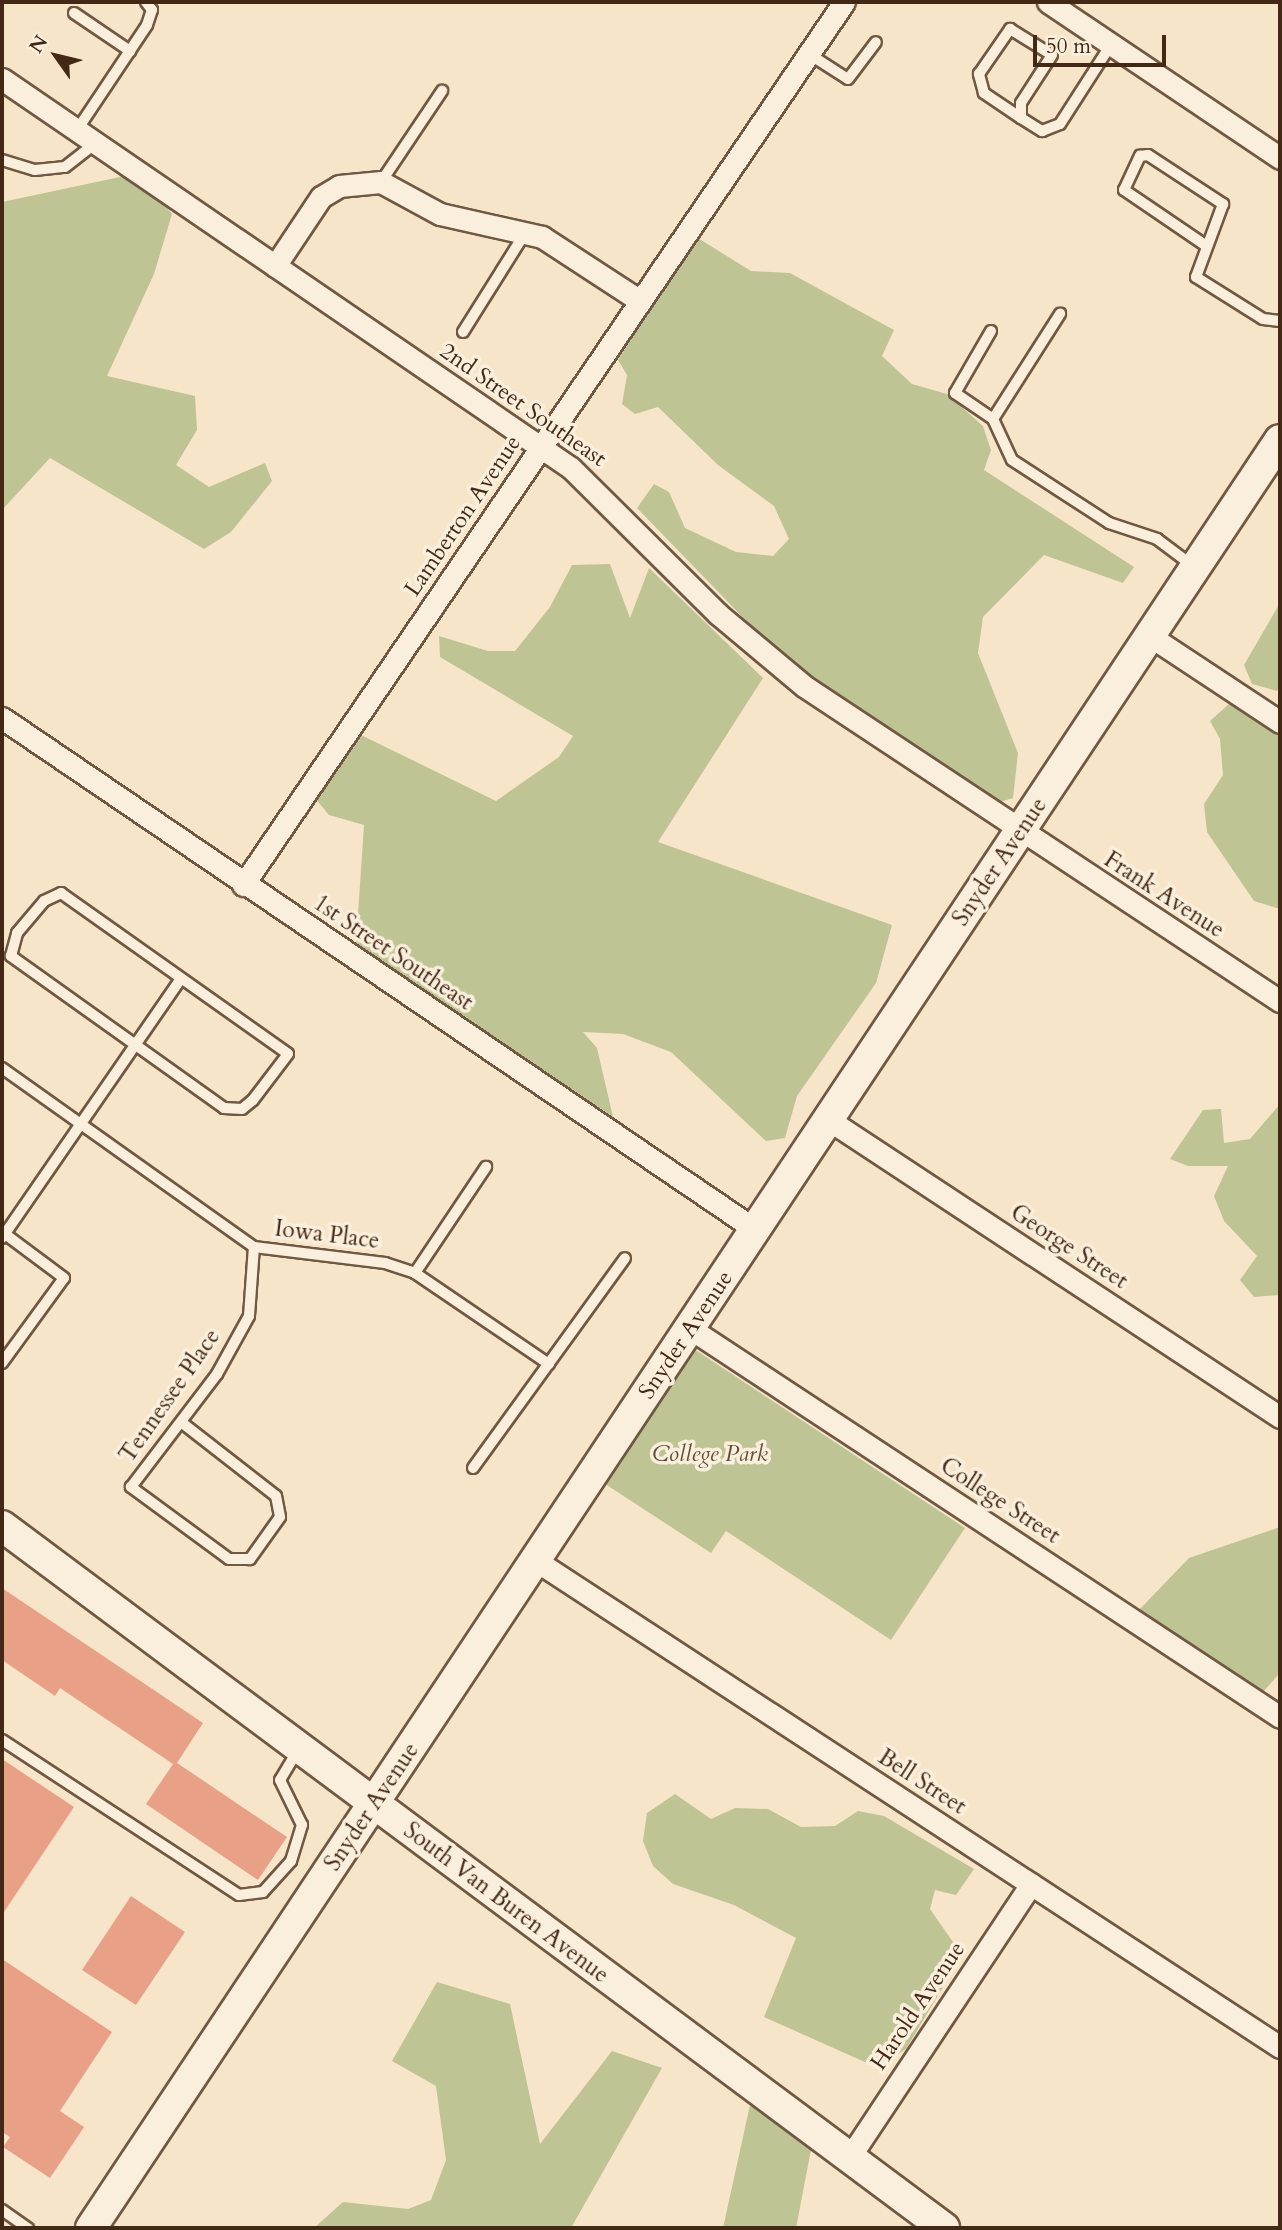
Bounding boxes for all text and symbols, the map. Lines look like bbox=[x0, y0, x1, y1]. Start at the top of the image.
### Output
north arrow bbox=[21, 21, 91, 91]
scale bar bbox=[1037, 21, 1170, 65]
text: N bbox=[23, 30, 54, 58]
text: 50 m bbox=[1046, 32, 1091, 61]
street label: 2nd Street Southeast bbox=[435, 337, 611, 473]
street label: Lamberton Avenue bbox=[399, 430, 527, 602]
street label: Snyder Avenue bbox=[947, 793, 1053, 931]
street label: Frank Avenue bbox=[1099, 846, 1229, 944]
street label: 1st Street Southeast bbox=[308, 889, 478, 1017]
street label: George Street bbox=[1005, 1199, 1133, 1295]
street label: Iowa Place bbox=[273, 1215, 381, 1255]
street label: Snyder Avenue bbox=[633, 1266, 739, 1404]
street label: Tennessee Place bbox=[114, 1324, 226, 1468]
park label: College Park bbox=[652, 1440, 768, 1468]
street label: College Street bbox=[935, 1452, 1065, 1550]
street label: Snyder Avenue bbox=[319, 1738, 425, 1876]
street label: Bell Street bbox=[873, 1743, 971, 1821]
street label: South Van Buren Avenue bbox=[398, 1817, 614, 1989]
street label: Harold Avenue bbox=[865, 1937, 971, 2075]

